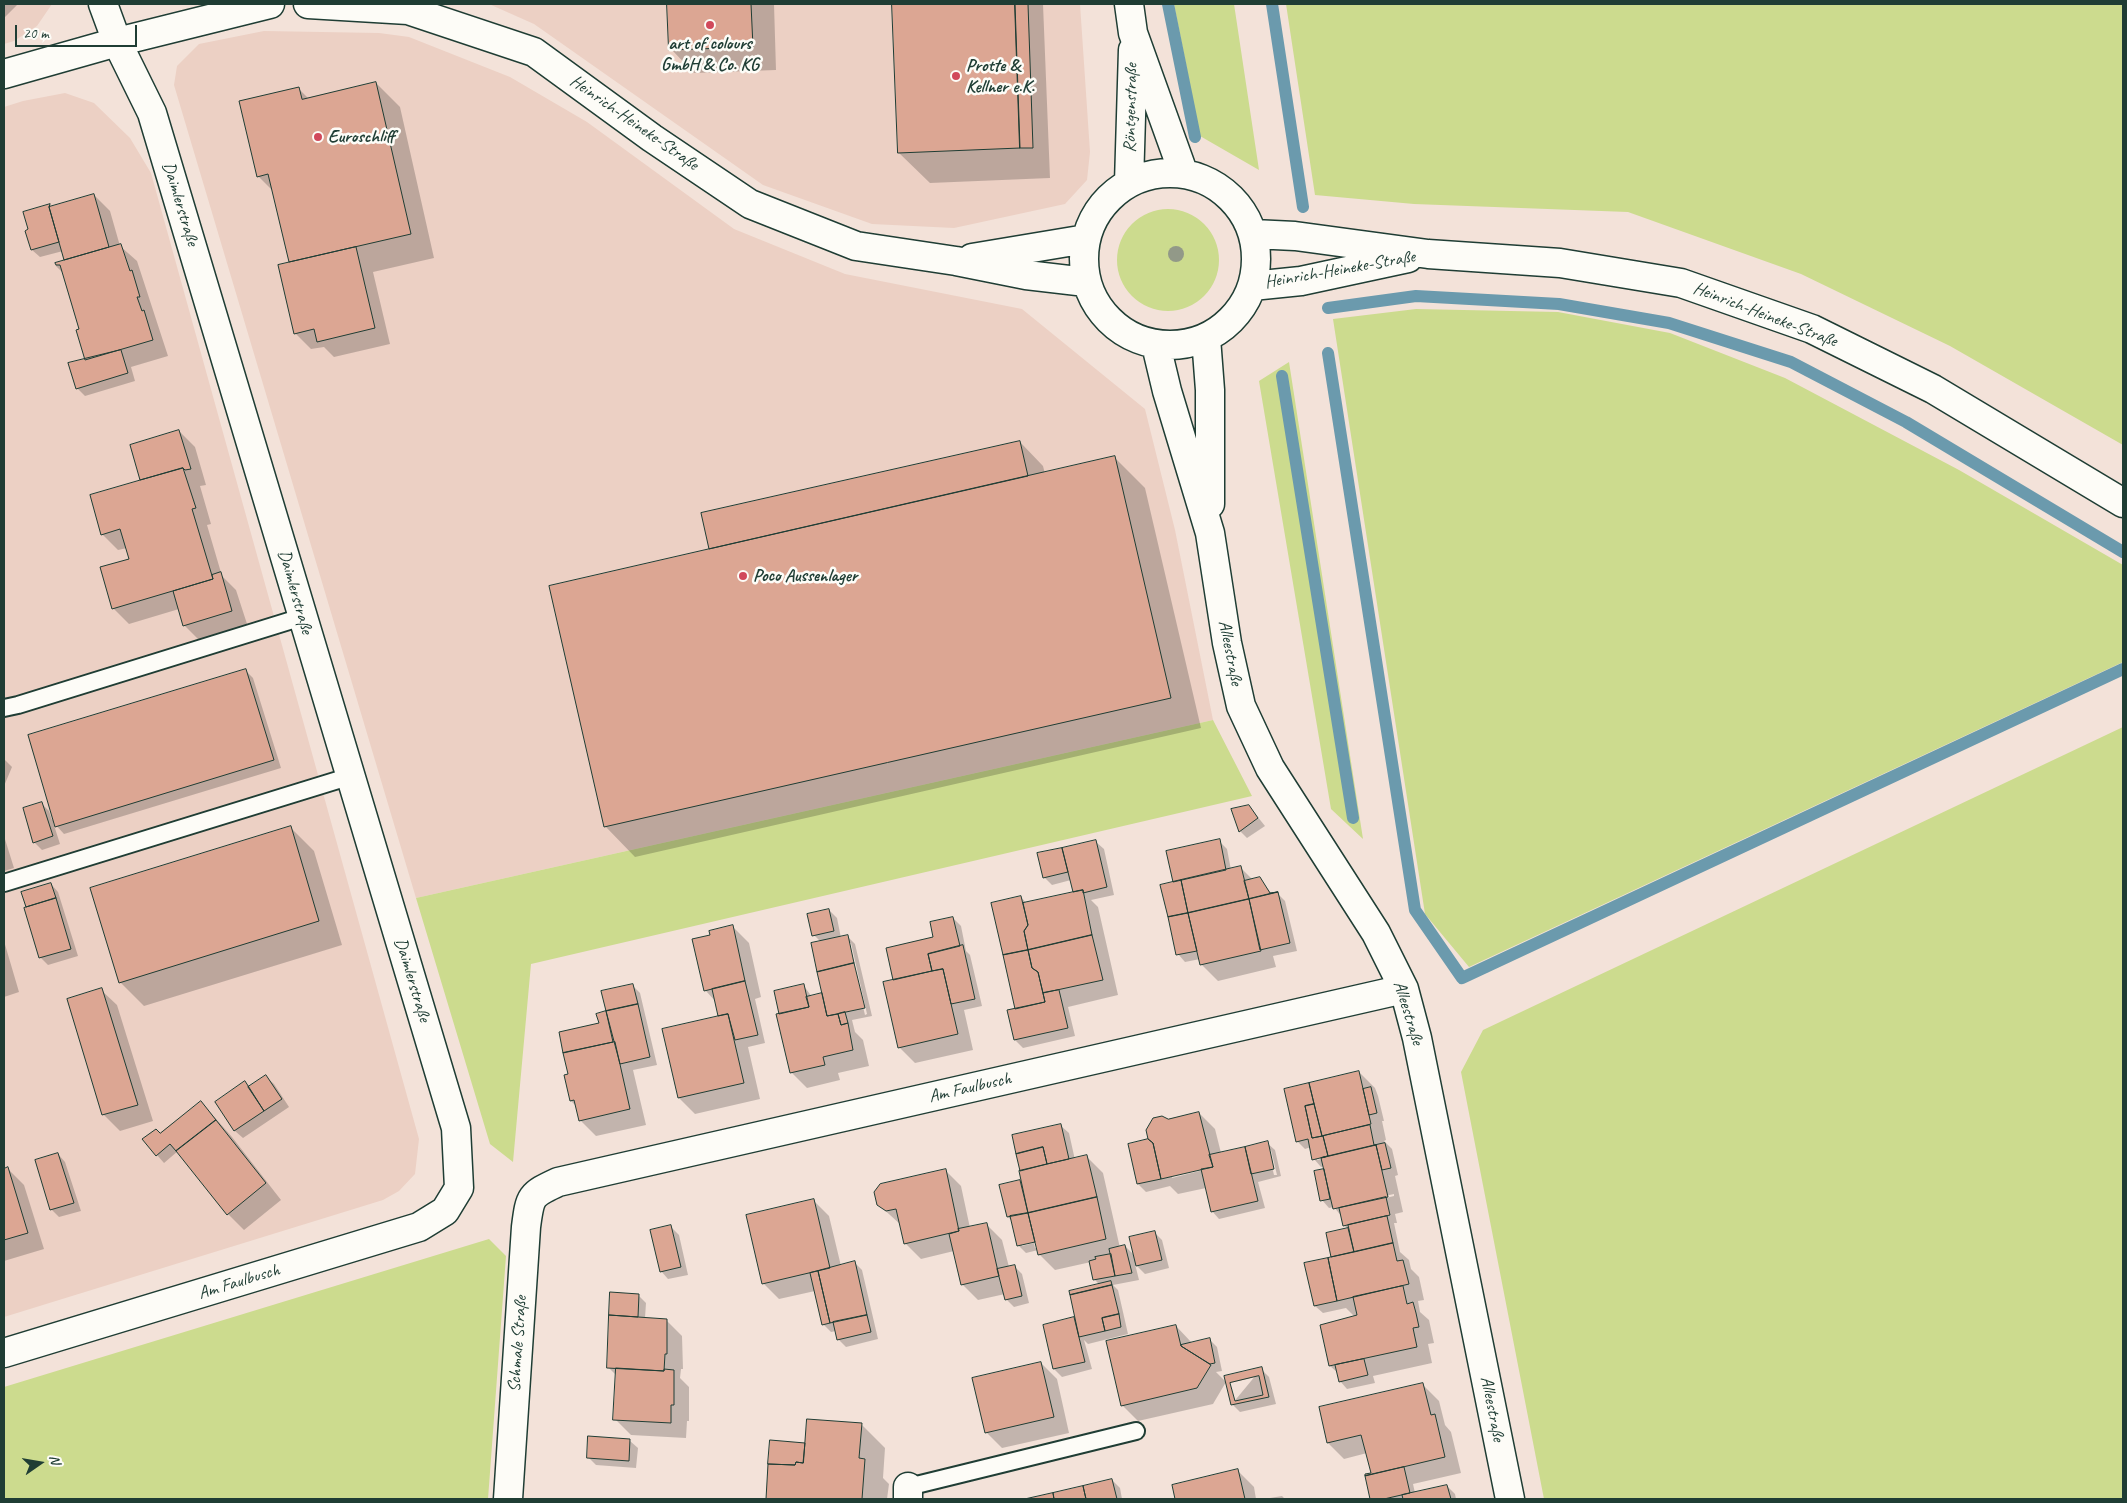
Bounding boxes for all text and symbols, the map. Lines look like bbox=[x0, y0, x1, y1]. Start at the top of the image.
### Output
scale bar bbox=[18, 15, 140, 47]
marker: art of colours GmbH & Co. KG bbox=[704, 19, 716, 31]
text: 20 m bbox=[23, 24, 49, 43]
place label: art of colours GmbH & Co. KG bbox=[661, 33, 759, 76]
place label: Protte & Kellner e.K. bbox=[966, 55, 1034, 98]
street label: Röntgenstraße bbox=[1119, 63, 1143, 153]
street label: Heinrich-Heineke-Straße bbox=[565, 70, 703, 176]
marker: Protte & Kellner e.K. bbox=[950, 70, 962, 82]
place label: Euroschliff bbox=[328, 126, 395, 148]
marker: Euroschliff bbox=[312, 131, 324, 143]
street label: Daimlerstraße bbox=[157, 159, 203, 249]
street label: Heinrich-Heineke-Straße bbox=[1263, 246, 1417, 294]
street label: Heinrich-Heineke-Straße bbox=[1690, 278, 1840, 352]
street label: Daimlerstraße bbox=[273, 547, 317, 637]
place label: Poco Aussenlager bbox=[753, 565, 857, 587]
marker: Poco Aussenlager bbox=[737, 570, 749, 582]
street label: Alleestraße bbox=[1213, 619, 1247, 687]
street label: Daimlerstraße bbox=[389, 935, 435, 1025]
street label: Alleestraße bbox=[1388, 978, 1428, 1048]
street label: Am Faulbusch bbox=[927, 1068, 1013, 1108]
street label: Am Faulbusch bbox=[196, 1259, 282, 1305]
street label: Schmale Straße bbox=[504, 1295, 532, 1393]
street label: Alleestraße bbox=[1475, 1375, 1509, 1443]
north arrow bbox=[15, 1438, 65, 1488]
text: N bbox=[46, 1453, 64, 1466]

